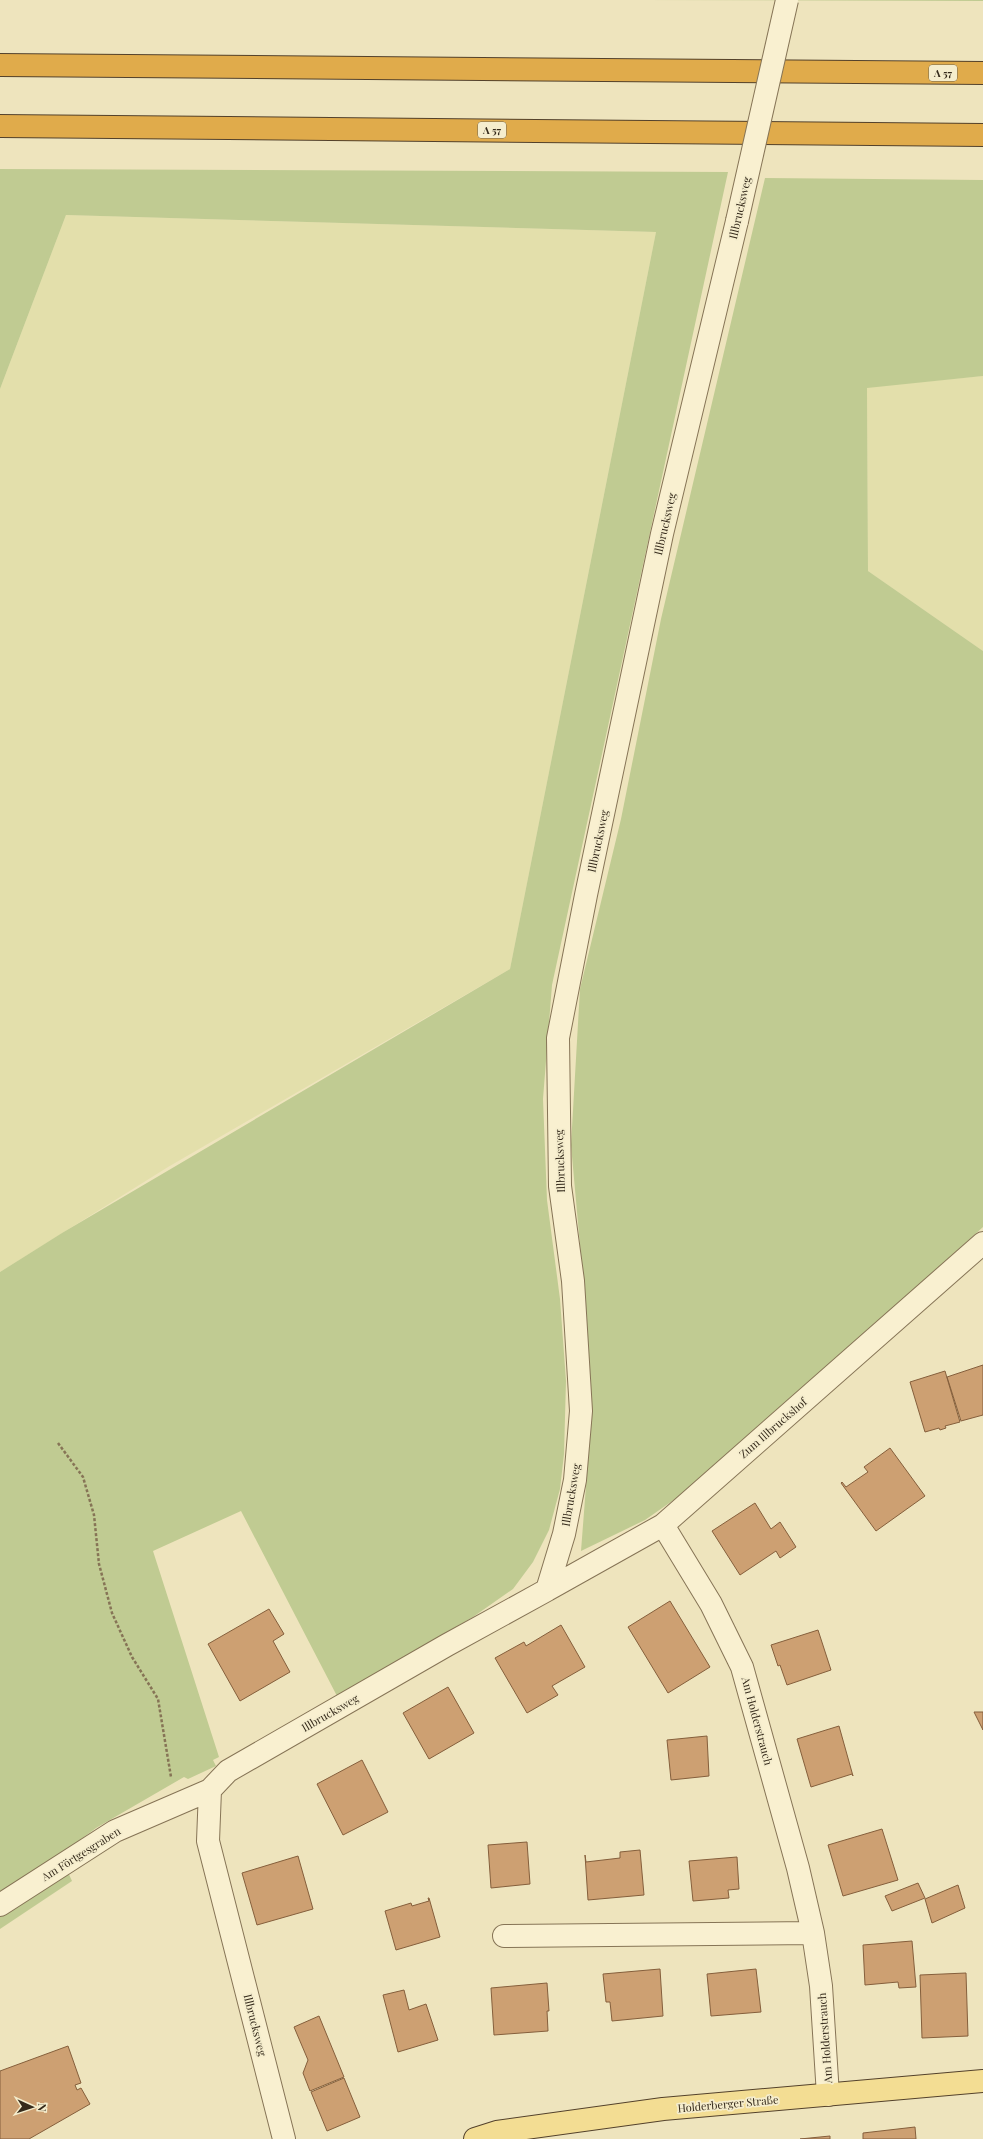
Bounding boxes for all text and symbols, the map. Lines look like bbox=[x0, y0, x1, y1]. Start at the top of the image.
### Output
road number: A 57 bbox=[929, 65, 957, 81]
road number: A 57 bbox=[478, 122, 506, 138]
street label: Illbrucksweg bbox=[725, 175, 754, 241]
street label: Illbrucksweg bbox=[650, 491, 679, 557]
street label: Illbrucksweg bbox=[584, 808, 611, 874]
street label: Illbrucksweg bbox=[551, 1129, 568, 1193]
street label: Zum Illbruckshof bbox=[736, 1393, 811, 1461]
street label: Illbrucksweg bbox=[558, 1462, 583, 1528]
street label: Am Holderstrauch bbox=[738, 1674, 777, 1767]
street label: Illbrucksweg bbox=[298, 1690, 361, 1735]
street label: Am Förtgesgraben bbox=[37, 1823, 124, 1885]
street label: Illbrucksweg bbox=[241, 1992, 270, 2058]
street label: Am Holderstrauch bbox=[814, 1992, 835, 2085]
north arrow bbox=[12, 2087, 52, 2127]
street label: Holderberger Straße bbox=[677, 2092, 779, 2115]
text: N bbox=[35, 2103, 50, 2112]

